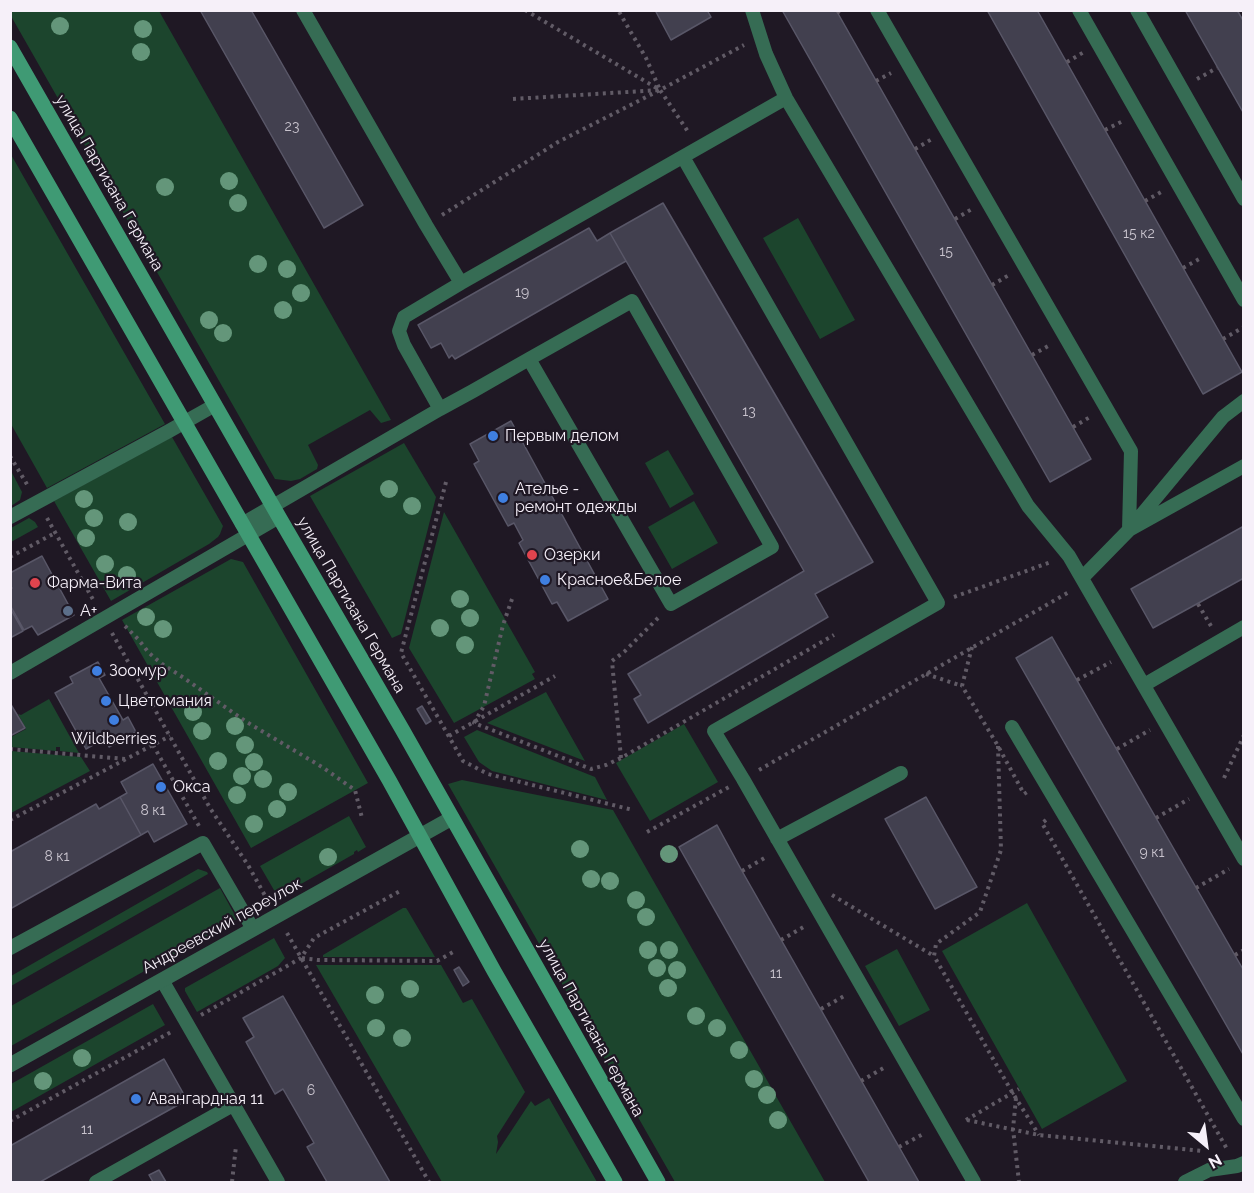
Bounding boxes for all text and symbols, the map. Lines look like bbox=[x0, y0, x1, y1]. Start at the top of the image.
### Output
street label: улица Партизана Германа bbox=[51, 92, 167, 274]
house number: 23 bbox=[285, 119, 299, 135]
house number: 15 к2 bbox=[1123, 226, 1155, 242]
house number: 15 bbox=[939, 244, 953, 260]
house number: 19 bbox=[515, 285, 529, 301]
house number: 13 bbox=[742, 404, 756, 420]
place label: Первым делом bbox=[505, 426, 619, 446]
marker: Первым делом bbox=[486, 429, 500, 443]
place label: Ателье - ремонт одежды bbox=[515, 479, 637, 517]
marker: Ателье - ремонт одежды bbox=[496, 491, 510, 505]
street label: улица Партизана Германа bbox=[293, 514, 409, 696]
place label: Озерки bbox=[544, 545, 600, 565]
marker: Озерки bbox=[525, 548, 539, 562]
place label: Красное&Белое bbox=[557, 570, 681, 590]
place label: Фарма-Вита bbox=[47, 573, 142, 593]
marker: Красное&Белое bbox=[538, 573, 552, 587]
marker: Фарма-Вита bbox=[28, 576, 42, 590]
place label: А+ bbox=[80, 601, 97, 621]
marker: А+ bbox=[61, 604, 75, 618]
place label: Зоомур bbox=[109, 661, 167, 681]
marker: Зоомур bbox=[90, 664, 104, 678]
place label: Цветомания bbox=[118, 691, 212, 711]
marker: Цветомания bbox=[99, 694, 113, 708]
marker: Wildberries bbox=[107, 713, 121, 727]
place label: Wildberries bbox=[71, 729, 157, 749]
place label: Окса bbox=[173, 777, 210, 797]
marker: Окса bbox=[154, 780, 168, 794]
house number: 8 к1 bbox=[140, 803, 166, 819]
house number: 9 к1 bbox=[1139, 845, 1165, 861]
house number: 8 к1 bbox=[44, 849, 70, 865]
street label: Андреевский переулок bbox=[139, 874, 305, 978]
street label: улица Партизана Германа bbox=[534, 936, 648, 1120]
house number: 11 bbox=[770, 966, 782, 982]
house number: 6 bbox=[307, 1083, 315, 1099]
place label: Авангардная 11 bbox=[148, 1089, 264, 1109]
marker: Авангардная 11 bbox=[129, 1092, 143, 1106]
north arrow bbox=[1176, 1115, 1236, 1175]
house number: 11 bbox=[81, 1122, 93, 1138]
text: N bbox=[1205, 1150, 1225, 1172]

